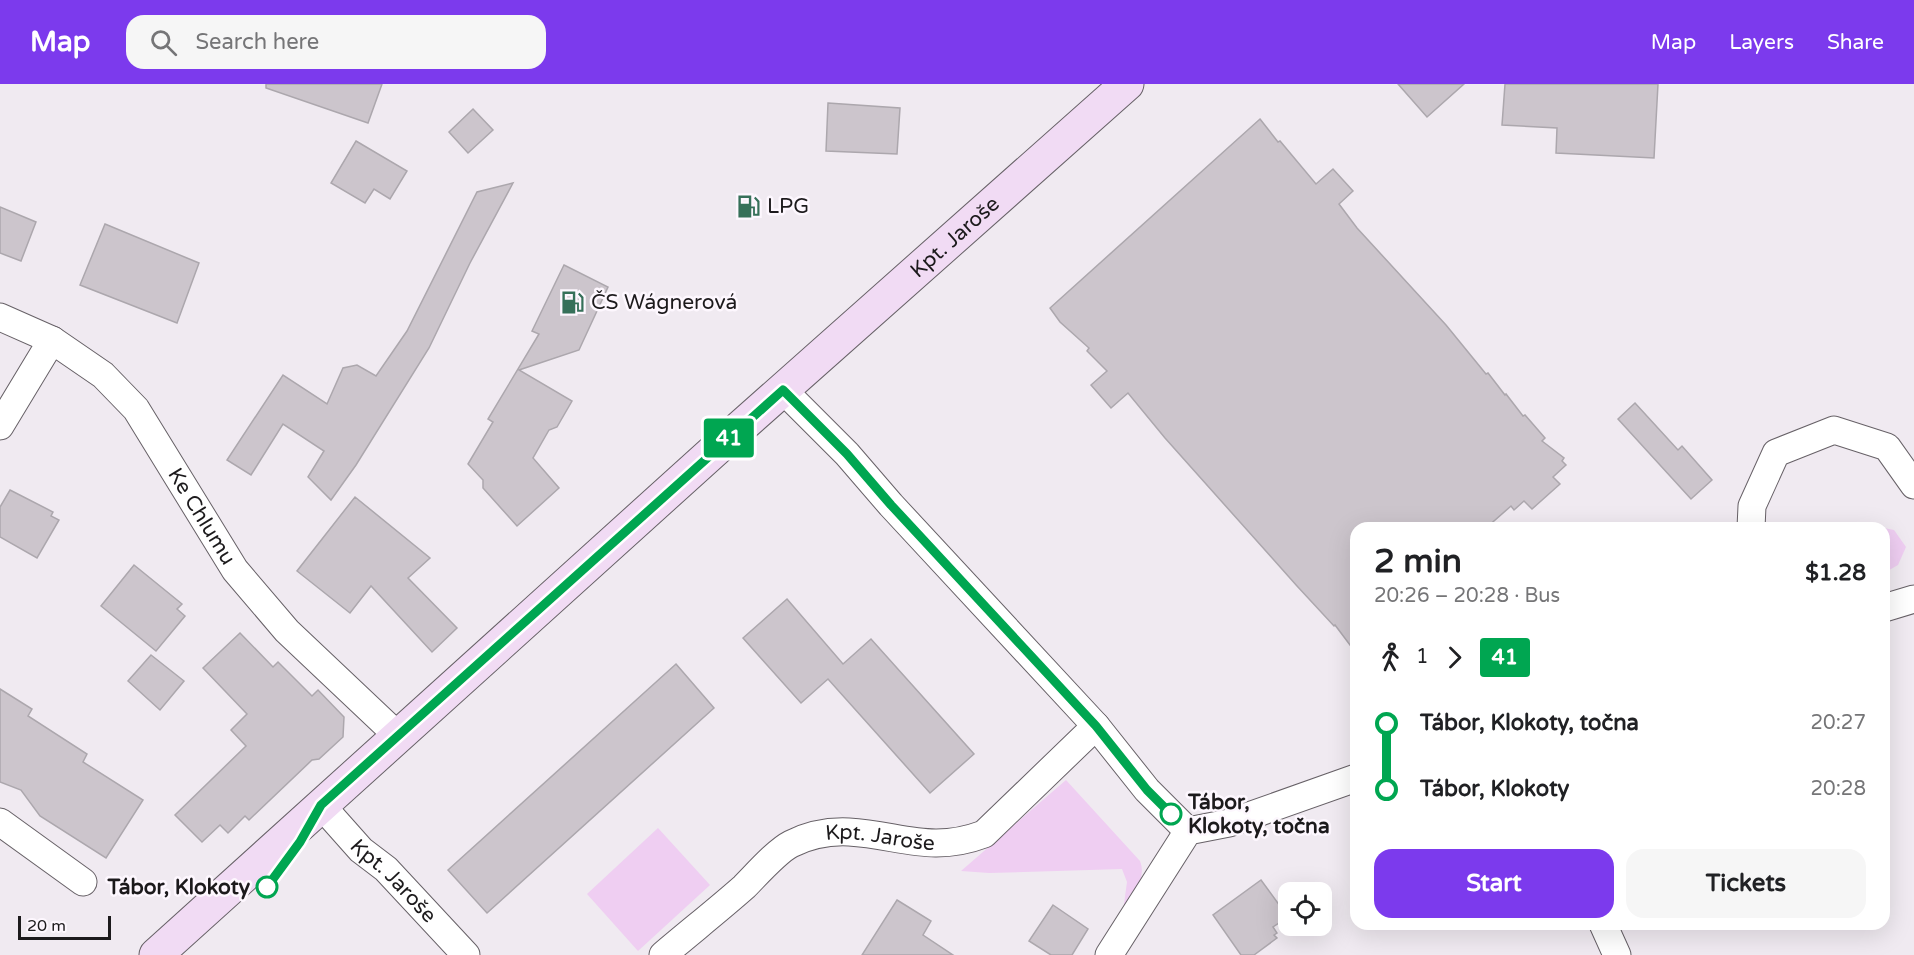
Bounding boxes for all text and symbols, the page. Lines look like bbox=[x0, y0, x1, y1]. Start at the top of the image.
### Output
search box bbox=[126, 15, 546, 69]
text: Map bbox=[30, 25, 90, 59]
icon: search bbox=[147, 26, 180, 59]
text: Search here bbox=[195, 29, 319, 55]
text: Map bbox=[1651, 30, 1696, 55]
text: Layers bbox=[1729, 30, 1794, 55]
text: Share bbox=[1827, 30, 1884, 55]
street label: Kpt. Jaroše bbox=[905, 191, 1005, 283]
fuel station icon: LPG bbox=[736, 193, 762, 219]
place label: LPG bbox=[767, 194, 809, 219]
fuel station icon: ČS Wágnerová bbox=[560, 289, 586, 315]
place label: ČS Wágnerová bbox=[591, 290, 737, 315]
line badge: 41 bbox=[702, 418, 756, 458]
text: 41 bbox=[716, 426, 742, 451]
street label: Ke Chlumu bbox=[162, 464, 241, 569]
text: 2 min bbox=[1374, 542, 1462, 581]
text: $1.28 bbox=[1805, 560, 1866, 586]
text: 20:26 – 20:28 · Bus bbox=[1374, 584, 1560, 608]
icon: walk bbox=[1374, 641, 1407, 674]
icon: forward bbox=[1438, 641, 1471, 674]
text: 1 bbox=[1416, 645, 1429, 669]
text: 41 bbox=[1492, 645, 1518, 670]
text: Tábor, Klokoty, točna bbox=[1420, 710, 1639, 736]
text: 20:27 bbox=[1811, 711, 1866, 735]
text: Tábor, Klokoty bbox=[1420, 776, 1569, 802]
text: 20:28 bbox=[1811, 777, 1866, 801]
place label: Tábor, Klokoty, točna bbox=[1187, 790, 1330, 839]
marker: Tábor, Klokoty, točna bbox=[1160, 803, 1182, 825]
street label: Kpt. Jaroše bbox=[824, 820, 936, 856]
street label: Kpt. Jaroše bbox=[344, 834, 442, 928]
button: Start bbox=[1374, 849, 1614, 918]
button: Tickets bbox=[1626, 849, 1866, 918]
place label: Tábor, Klokoty bbox=[107, 875, 251, 900]
marker: Tábor, Klokoty bbox=[256, 876, 278, 898]
map controls bbox=[1278, 882, 1332, 936]
button: locate bbox=[1278, 882, 1332, 936]
scale bar bbox=[18, 913, 111, 940]
text: 20 m bbox=[27, 916, 66, 936]

